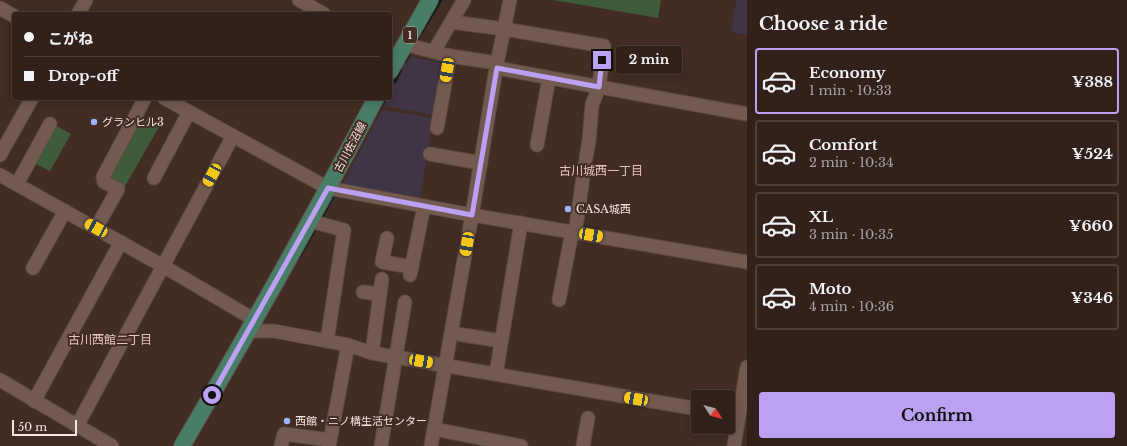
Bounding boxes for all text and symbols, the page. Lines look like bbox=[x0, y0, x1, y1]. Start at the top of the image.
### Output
text: Choose a ride bbox=[759, 13, 888, 35]
road number: 1 bbox=[403, 27, 417, 43]
text: こがね bbox=[48, 29, 93, 48]
callout: 2 min bbox=[616, 46, 682, 74]
route end bbox=[593, 51, 611, 69]
text: 2 min bbox=[629, 51, 669, 68]
car bbox=[439, 57, 455, 83]
icon: car bbox=[761, 63, 797, 99]
text: Economy bbox=[809, 63, 886, 82]
text: Drop-off bbox=[48, 66, 118, 85]
text: ¥388 bbox=[1072, 72, 1113, 91]
text: 1 min · 10:33 bbox=[809, 82, 892, 99]
place label: グランヒル3 bbox=[102, 115, 164, 129]
marker: グランヒル3 bbox=[89, 117, 99, 127]
street label: 古川佐沼線 bbox=[331, 119, 369, 175]
icon: car bbox=[761, 135, 797, 171]
text: Comfort bbox=[809, 135, 877, 154]
text: ¥524 bbox=[1072, 144, 1113, 163]
text: 2 min · 10:34 bbox=[809, 154, 894, 171]
car bbox=[201, 162, 223, 188]
district label: 古川城西一丁目 bbox=[559, 163, 643, 178]
place label: CASA城西 bbox=[576, 202, 631, 216]
marker: CASA城西 bbox=[563, 204, 573, 214]
icon: car bbox=[761, 207, 797, 243]
text: XL bbox=[809, 207, 833, 226]
text: ¥660 bbox=[1069, 216, 1113, 235]
car bbox=[83, 217, 109, 239]
text: 3 min · 10:35 bbox=[809, 226, 893, 243]
car bbox=[578, 227, 604, 243]
car bbox=[459, 231, 475, 257]
icon: car bbox=[761, 279, 797, 315]
text: Moto bbox=[809, 279, 851, 298]
text: ¥346 bbox=[1071, 288, 1113, 307]
text: 4 min · 10:36 bbox=[809, 298, 894, 315]
district label: 古川西館二丁目 bbox=[68, 332, 152, 347]
car bbox=[408, 353, 434, 369]
route start bbox=[203, 386, 221, 404]
north arrow bbox=[691, 390, 735, 434]
map controls bbox=[691, 390, 735, 434]
car bbox=[623, 391, 649, 407]
button: Confirm bbox=[759, 392, 1115, 438]
place label: 西館・ニノ構生活センター bbox=[295, 414, 427, 428]
marker: 西館・ニノ構生活センター bbox=[282, 416, 292, 426]
scale bar bbox=[12, 418, 77, 437]
text: 50 m bbox=[18, 420, 47, 434]

